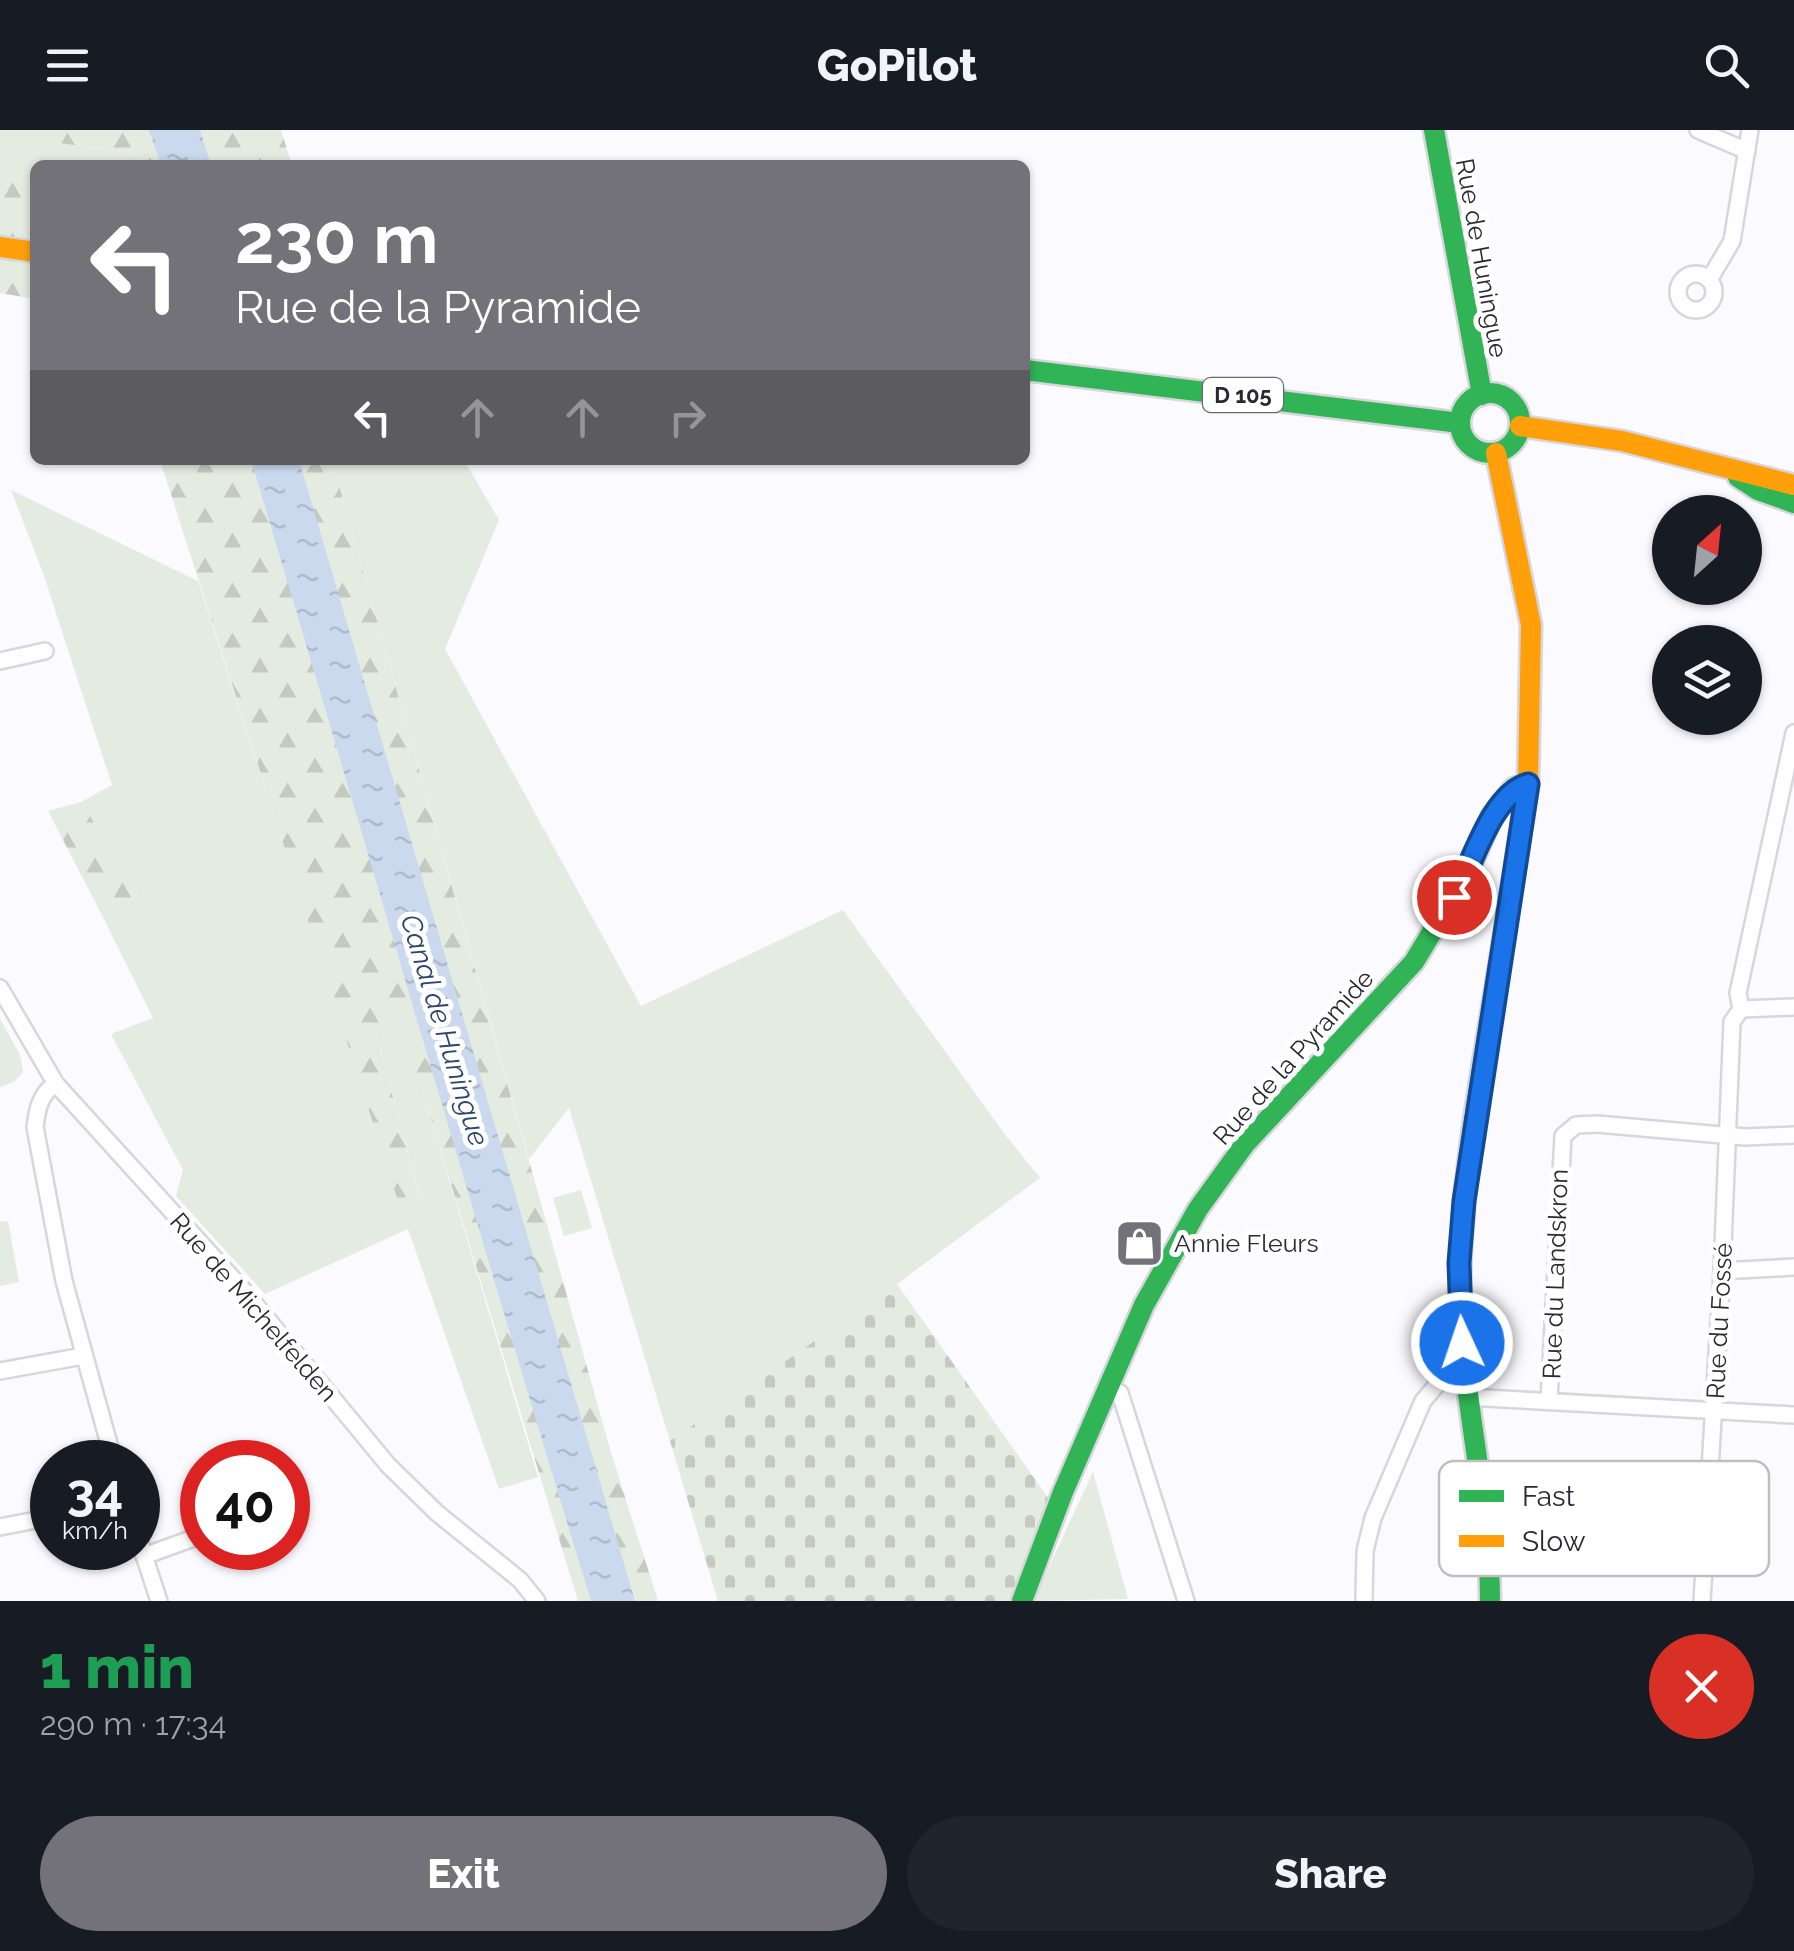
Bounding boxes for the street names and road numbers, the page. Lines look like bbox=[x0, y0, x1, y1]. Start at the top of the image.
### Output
street label: Rue de Huningue bbox=[1450, 156, 1514, 360]
road number: D 105 bbox=[1203, 378, 1283, 412]
street label: Rue de la Pyramide bbox=[1206, 963, 1380, 1151]
street label: Rue du Landskron bbox=[1536, 1168, 1574, 1380]
street label: Rue de Michelfelden bbox=[164, 1207, 344, 1407]
street label: Rue du Fossé bbox=[1700, 1242, 1738, 1400]

